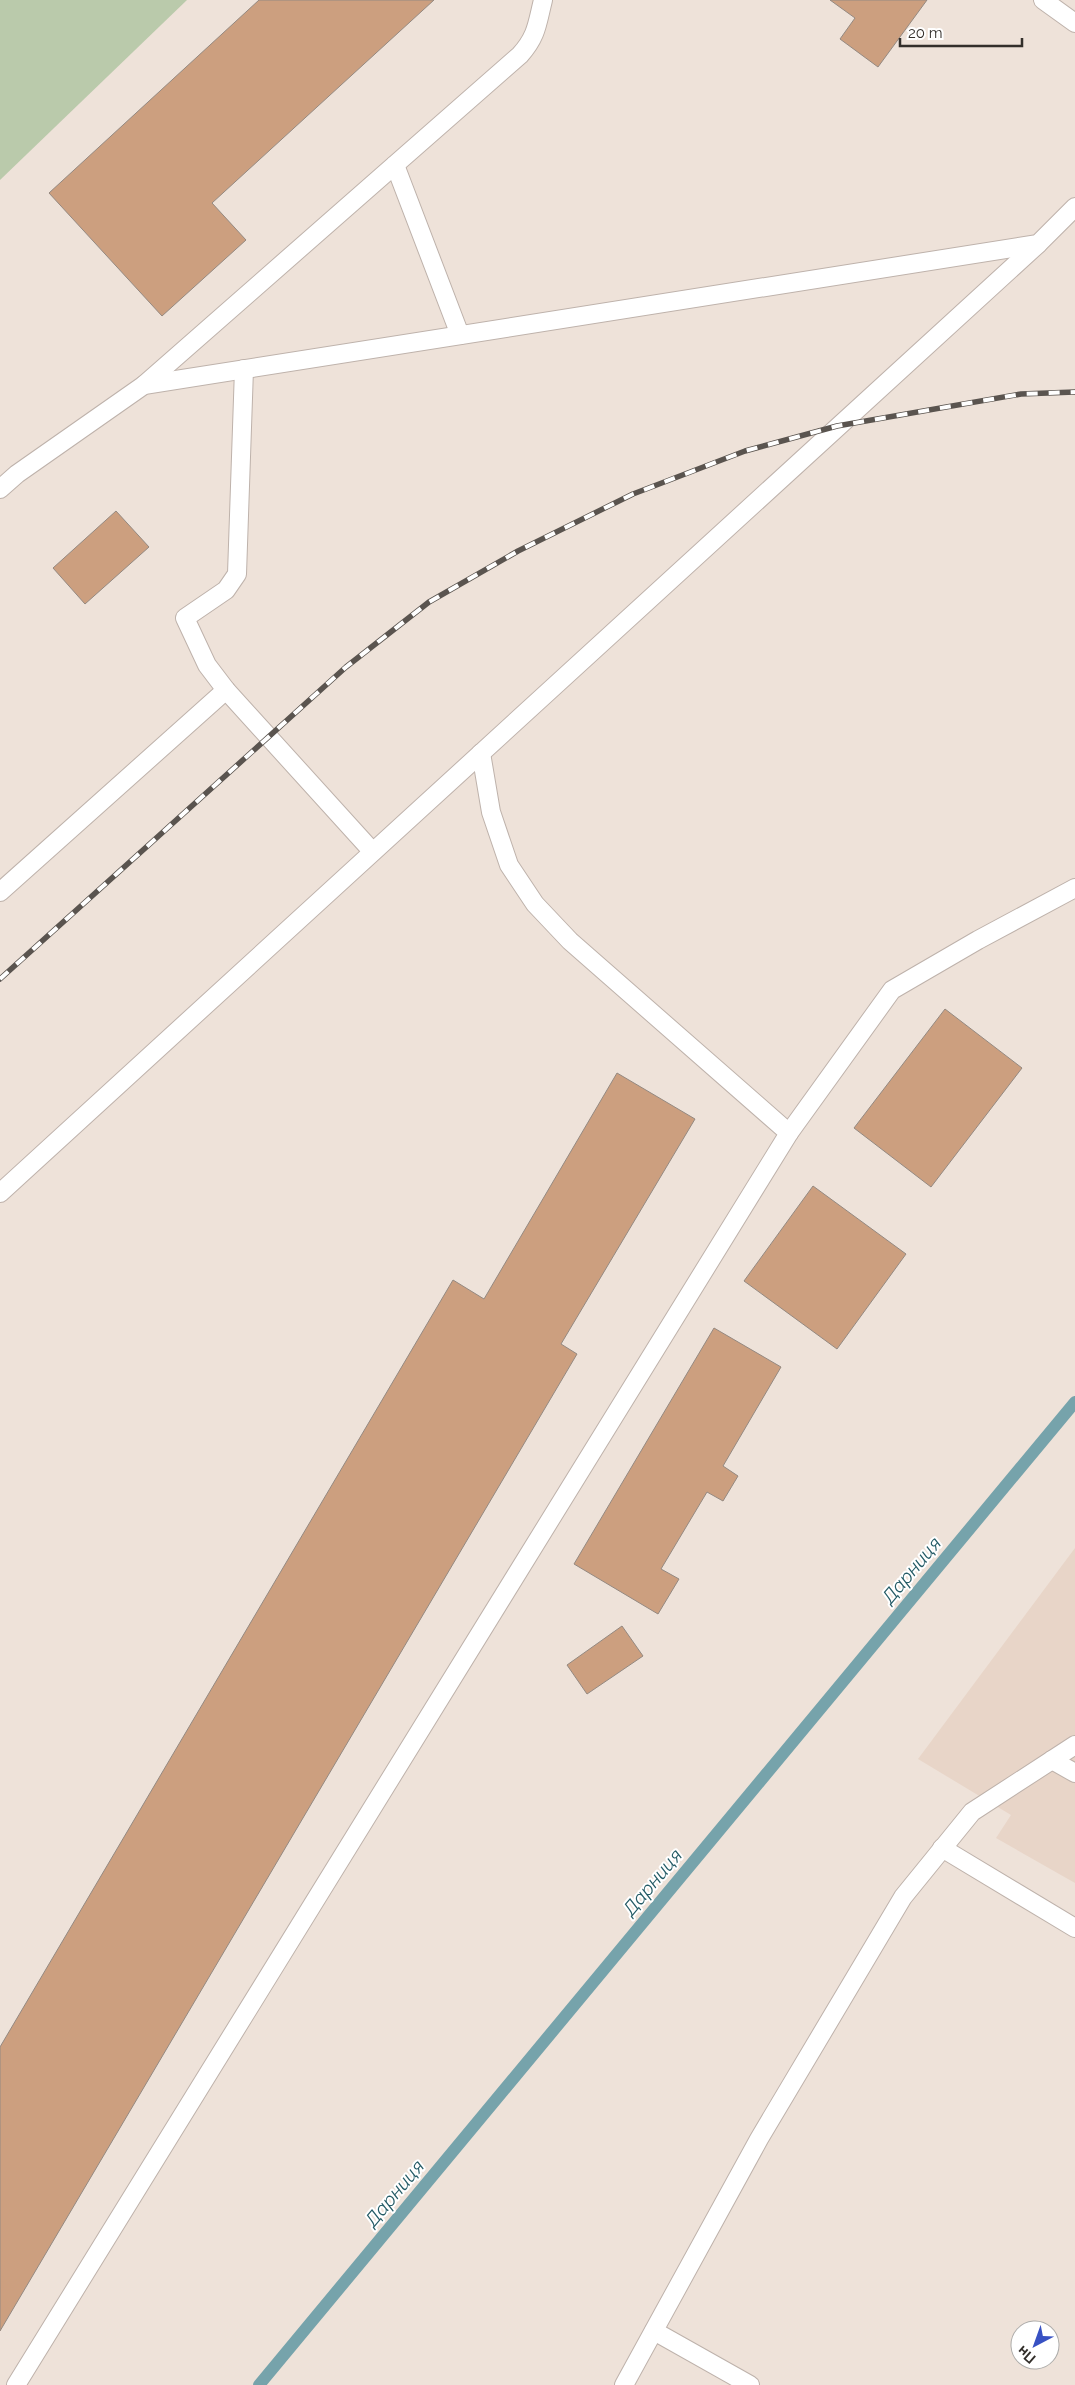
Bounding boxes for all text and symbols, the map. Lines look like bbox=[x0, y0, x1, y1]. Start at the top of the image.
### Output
scale bar bbox=[900, 15, 1022, 47]
text: 20 m bbox=[908, 24, 943, 42]
water label: Дарниця bbox=[876, 1532, 945, 1609]
water label: Дарниця bbox=[617, 1844, 686, 1921]
water label: Дарниця bbox=[359, 2155, 428, 2232]
north arrow bbox=[1010, 2320, 1060, 2370]
text: Пн bbox=[1014, 2343, 1039, 2367]

